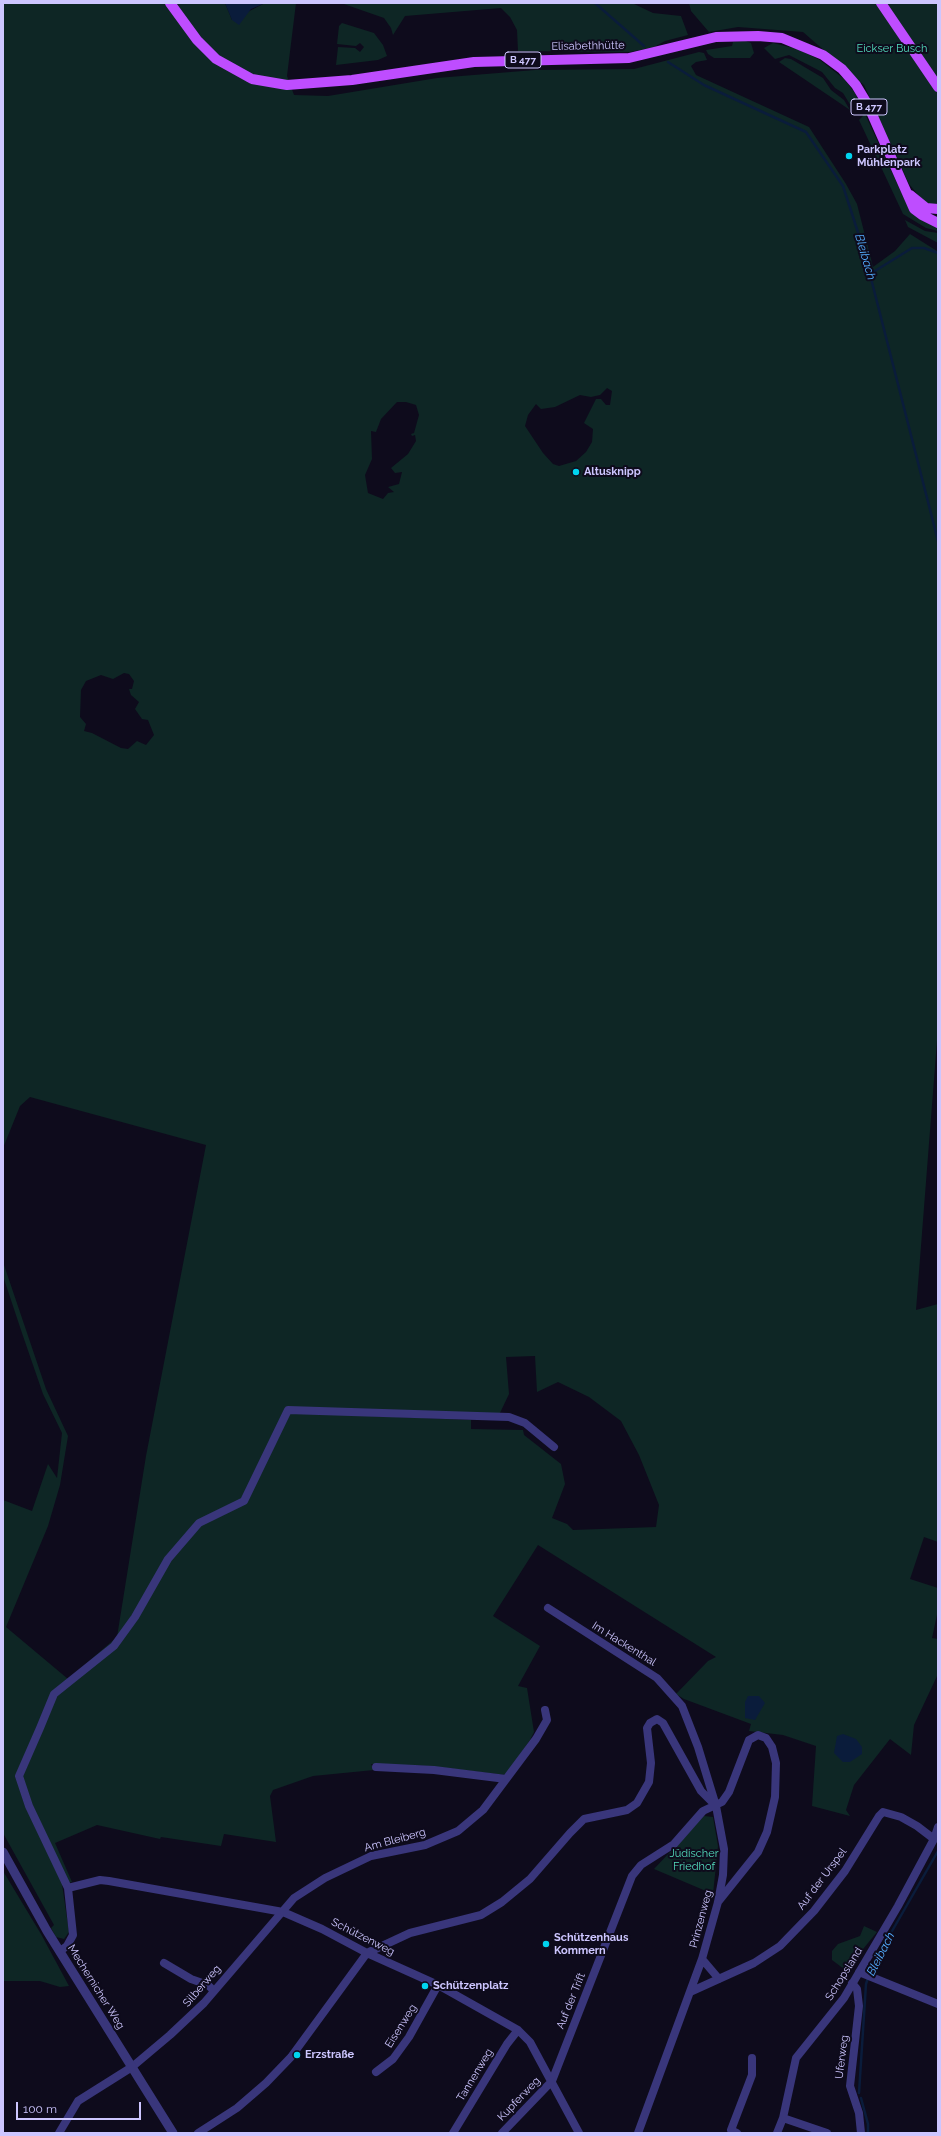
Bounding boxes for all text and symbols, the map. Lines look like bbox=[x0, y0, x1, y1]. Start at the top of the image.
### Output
street label: Elisabethhütte bbox=[551, 39, 625, 53]
park label: Eickser Busch bbox=[856, 42, 928, 56]
road number: B 477 bbox=[505, 52, 541, 68]
road number: B 477 bbox=[851, 99, 887, 115]
place label: Parkplatz Mühlenpark bbox=[857, 143, 920, 169]
marker: Parkplatz Mühlenpark bbox=[844, 151, 854, 161]
water label: Bleibach bbox=[852, 232, 878, 282]
place label: Altusknipp bbox=[584, 465, 641, 479]
marker: Altusknipp bbox=[571, 467, 581, 477]
street label: Im Hackenthal bbox=[589, 1619, 659, 1669]
street label: Am Bleiberg bbox=[363, 1825, 427, 1855]
street label: Auf der Urspel bbox=[794, 1846, 850, 1912]
park label: Jüdischer Friedhof bbox=[669, 1847, 719, 1873]
street label: Prinzenweg bbox=[687, 1889, 715, 1949]
street label: Schützenweg bbox=[329, 1915, 397, 1959]
water label: Bleibach bbox=[864, 1930, 898, 1978]
place label: Schützenhaus Kommern bbox=[554, 1931, 628, 1957]
marker: Schützenhaus Kommern bbox=[541, 1939, 551, 1949]
street label: Mechernicher Weg bbox=[65, 1942, 127, 2032]
street label: Schopsland bbox=[823, 1945, 865, 2003]
street label: Silberweg bbox=[180, 1962, 224, 2010]
street label: Auf der Trift bbox=[554, 1971, 588, 2031]
place label: Schützenplatz bbox=[433, 1979, 509, 1993]
marker: Schützenplatz bbox=[420, 1981, 430, 1991]
street label: Eisenweg bbox=[382, 2002, 420, 2050]
street label: Uferweg bbox=[833, 2034, 851, 2080]
street label: Tannenweg bbox=[454, 2046, 496, 2104]
place label: Erzstraße bbox=[305, 2048, 354, 2062]
marker: Erzstraße bbox=[292, 2050, 302, 2060]
street label: Kupferweg bbox=[495, 2074, 543, 2124]
scale bar bbox=[18, 2094, 143, 2120]
text: 100 m bbox=[23, 2102, 57, 2116]

